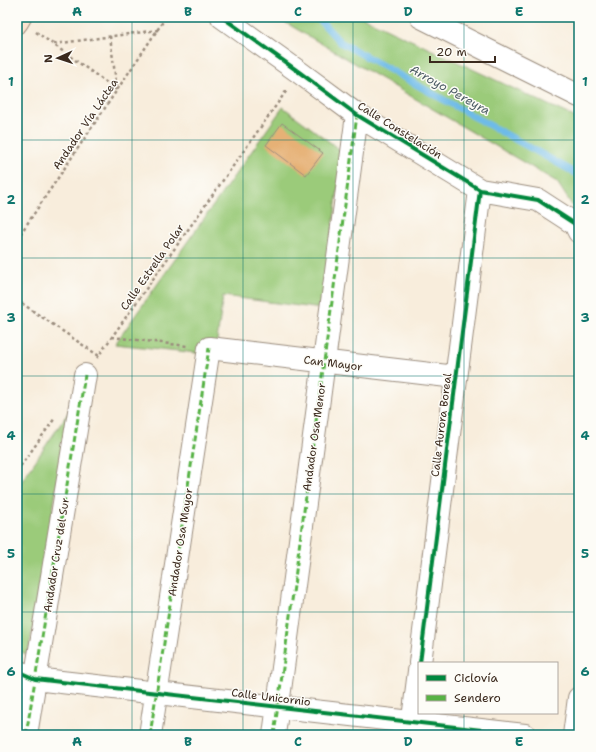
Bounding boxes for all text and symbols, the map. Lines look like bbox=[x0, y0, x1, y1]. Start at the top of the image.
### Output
text: A bbox=[72, 3, 82, 20]
text: B bbox=[184, 3, 192, 20]
text: C bbox=[294, 3, 302, 20]
text: D bbox=[403, 3, 413, 20]
text: E bbox=[515, 3, 524, 20]
north arrow bbox=[38, 38, 78, 78]
scale bar bbox=[430, 38, 495, 64]
text: 20 m bbox=[436, 44, 467, 60]
text: N bbox=[41, 53, 56, 63]
water label: Arroyo Pereyra bbox=[407, 61, 493, 119]
text: 1 bbox=[8, 73, 14, 90]
text: 1 bbox=[582, 73, 588, 90]
street label: Andador Vía Láctea bbox=[49, 76, 122, 173]
street label: Calle Constelación bbox=[355, 98, 445, 163]
text: 2 bbox=[6, 191, 16, 208]
text: 2 bbox=[580, 191, 590, 208]
street label: Calle Estrella Polar bbox=[117, 221, 188, 313]
text: 3 bbox=[6, 309, 16, 326]
text: 3 bbox=[580, 309, 590, 326]
street label: Can Mayor bbox=[303, 352, 363, 375]
street label: Calle Aurora Boreal bbox=[428, 372, 455, 478]
street label: Andador Osa Menor bbox=[299, 382, 330, 492]
text: 4 bbox=[6, 427, 16, 444]
text: 4 bbox=[580, 427, 590, 444]
street label: Andador Osa Mayor bbox=[165, 487, 196, 597]
street label: Andador Cruz del Sur bbox=[40, 497, 73, 613]
text: 5 bbox=[7, 545, 15, 562]
text: 5 bbox=[581, 545, 589, 562]
legend bbox=[418, 662, 558, 714]
text: 6 bbox=[6, 663, 16, 680]
text: 6 bbox=[580, 663, 590, 680]
text: Ciclovía bbox=[454, 670, 498, 686]
street label: Calle Unicornio bbox=[231, 685, 312, 710]
text: Sendero bbox=[454, 690, 501, 706]
text: A bbox=[72, 733, 82, 750]
text: B bbox=[184, 733, 192, 750]
text: C bbox=[294, 733, 302, 750]
text: D bbox=[403, 733, 413, 750]
text: E bbox=[515, 733, 524, 750]

